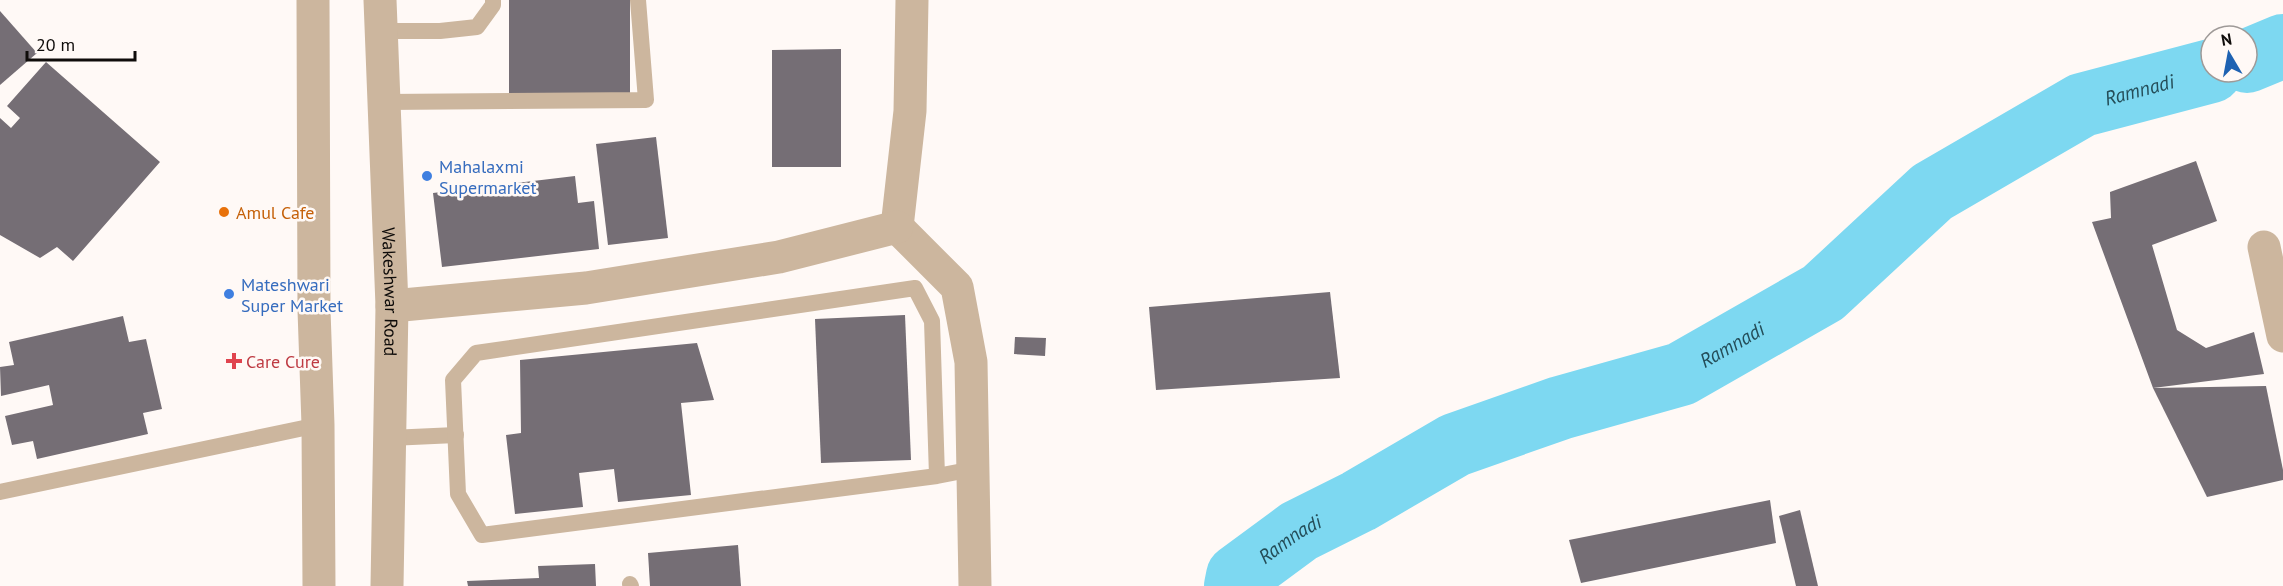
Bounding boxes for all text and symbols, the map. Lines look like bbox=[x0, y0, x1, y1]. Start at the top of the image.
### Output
scale bar bbox=[27, 24, 135, 62]
north arrow bbox=[2199, 24, 2259, 84]
text: N bbox=[2219, 28, 2233, 50]
text: 20 m bbox=[36, 33, 75, 56]
water label: Ramnadi bbox=[2102, 68, 2178, 112]
place label: Mahalaxmi Supermarket bbox=[439, 155, 537, 199]
marker: Mahalaxmi Supermarket bbox=[420, 169, 434, 183]
place label: Amul Cafe bbox=[236, 201, 315, 224]
marker: Amul Cafe bbox=[217, 205, 231, 219]
street label: Wakeshwar Road bbox=[377, 227, 404, 357]
place label: Mateshwari Super Market bbox=[241, 273, 343, 317]
marker: Mateshwari Super Market bbox=[222, 287, 236, 301]
water label: Ramnadi bbox=[1695, 316, 1770, 374]
place label: Care Cure bbox=[246, 350, 320, 373]
marker: Care Cure bbox=[227, 354, 241, 368]
water label: Ramnadi bbox=[1253, 508, 1327, 570]

